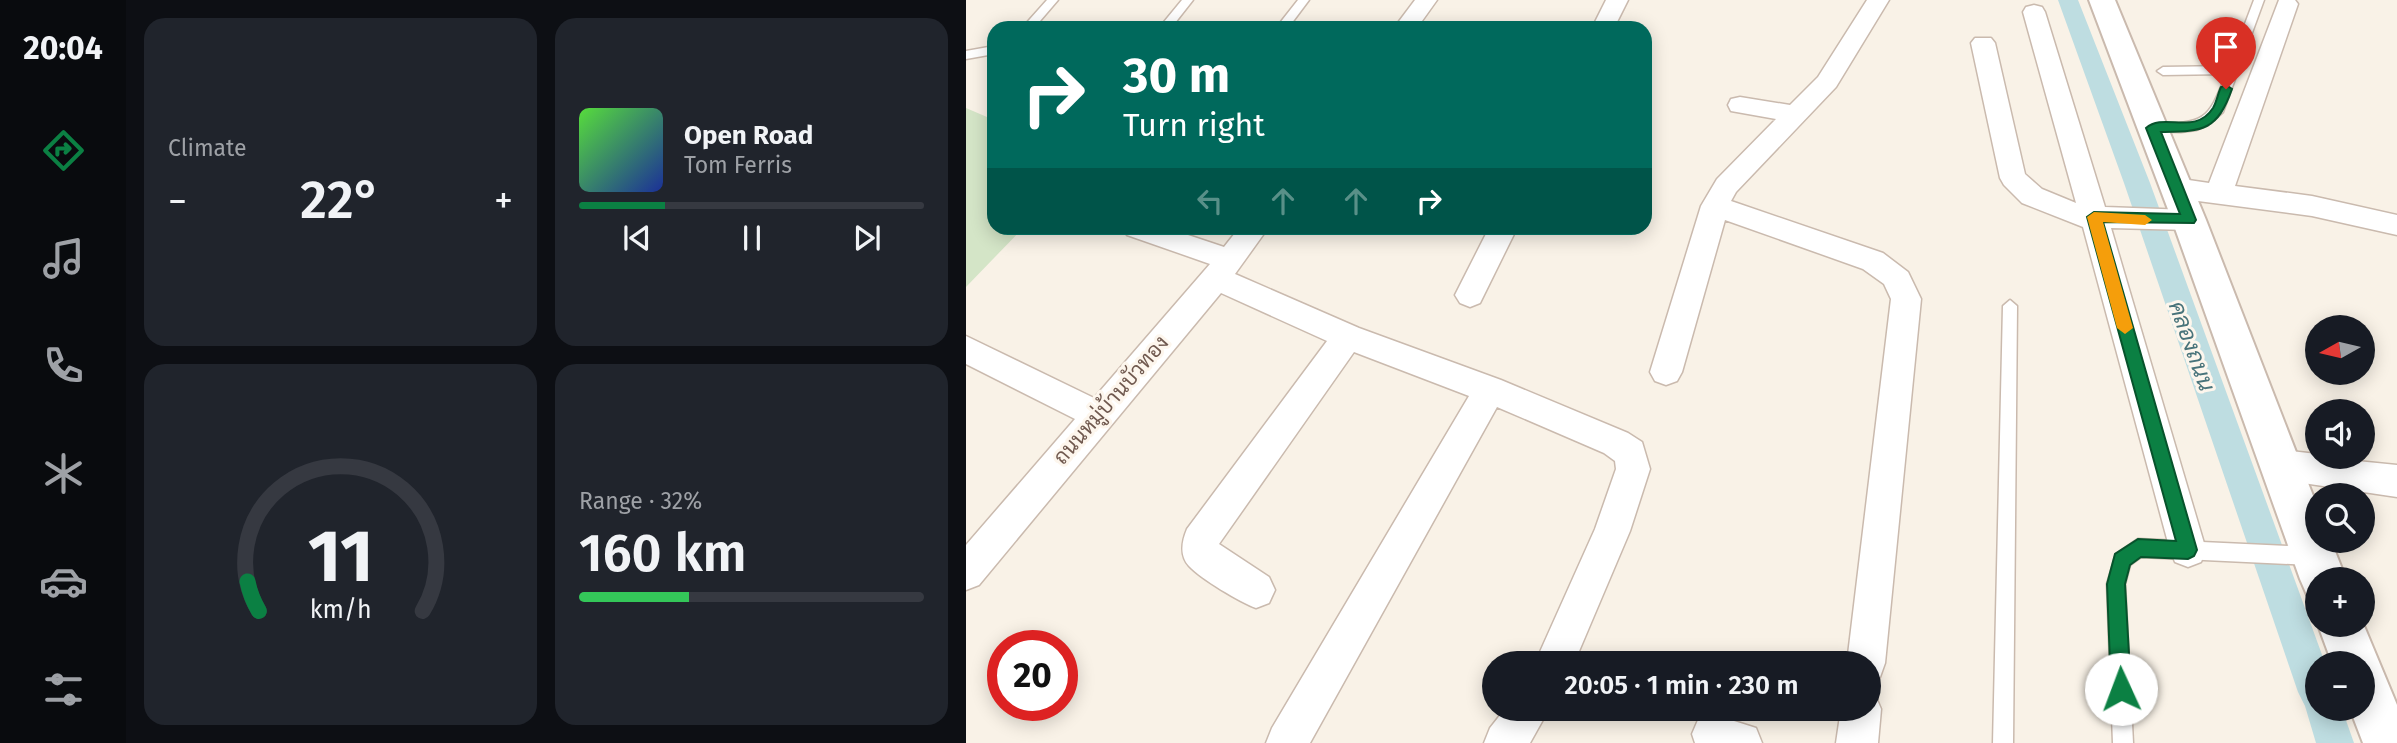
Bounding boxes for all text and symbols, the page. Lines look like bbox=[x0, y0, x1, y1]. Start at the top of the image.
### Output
pin bbox=[2196, 17, 2256, 89]
icon: arrive bbox=[2207, 28, 2245, 66]
text: 20:04 bbox=[23, 29, 103, 67]
text: 30 m bbox=[1123, 46, 1230, 105]
icon: right bbox=[1008, 49, 1099, 140]
text: Turn right bbox=[1123, 106, 1265, 144]
text: Open Road bbox=[684, 120, 813, 151]
icon: directions bbox=[39, 126, 88, 175]
text: Climate bbox=[168, 134, 247, 162]
text: Tom Ferris bbox=[684, 151, 792, 179]
text: 22° bbox=[300, 169, 381, 232]
text: − bbox=[168, 178, 187, 224]
text: + bbox=[494, 178, 513, 224]
icon: left bbox=[1191, 182, 1229, 220]
icon: ahead bbox=[1264, 182, 1302, 220]
icon: ahead bbox=[1337, 182, 1375, 220]
icon: right bbox=[1410, 182, 1448, 220]
icon: previous bbox=[618, 219, 656, 257]
icon: pause bbox=[733, 219, 771, 257]
icon: next bbox=[848, 219, 886, 257]
icon: music bbox=[39, 234, 88, 283]
water label: คลองถนน bbox=[2163, 297, 2221, 395]
north arrow bbox=[2305, 315, 2375, 385]
map controls bbox=[2305, 315, 2375, 721]
street label: ถนนหมู่บ้านบัวทอง bbox=[1048, 330, 1176, 471]
icon: phone bbox=[39, 341, 88, 390]
button: sound bbox=[2305, 399, 2375, 469]
icon: climate bbox=[39, 449, 88, 498]
button: search bbox=[2305, 483, 2375, 553]
text: Range · 32% bbox=[579, 487, 702, 515]
text: 11 bbox=[307, 513, 374, 600]
text: 160 km bbox=[579, 522, 747, 585]
icon: car bbox=[39, 557, 88, 606]
button: + bbox=[2305, 567, 2375, 637]
text: km/h bbox=[310, 594, 371, 624]
speed limit sign: 20 bbox=[987, 630, 1078, 721]
button: − bbox=[2305, 651, 2375, 721]
position arrow bbox=[2084, 652, 2158, 726]
icon: filters bbox=[39, 665, 88, 714]
text: 20:05 · 1 min · 230 m bbox=[1565, 670, 1798, 701]

